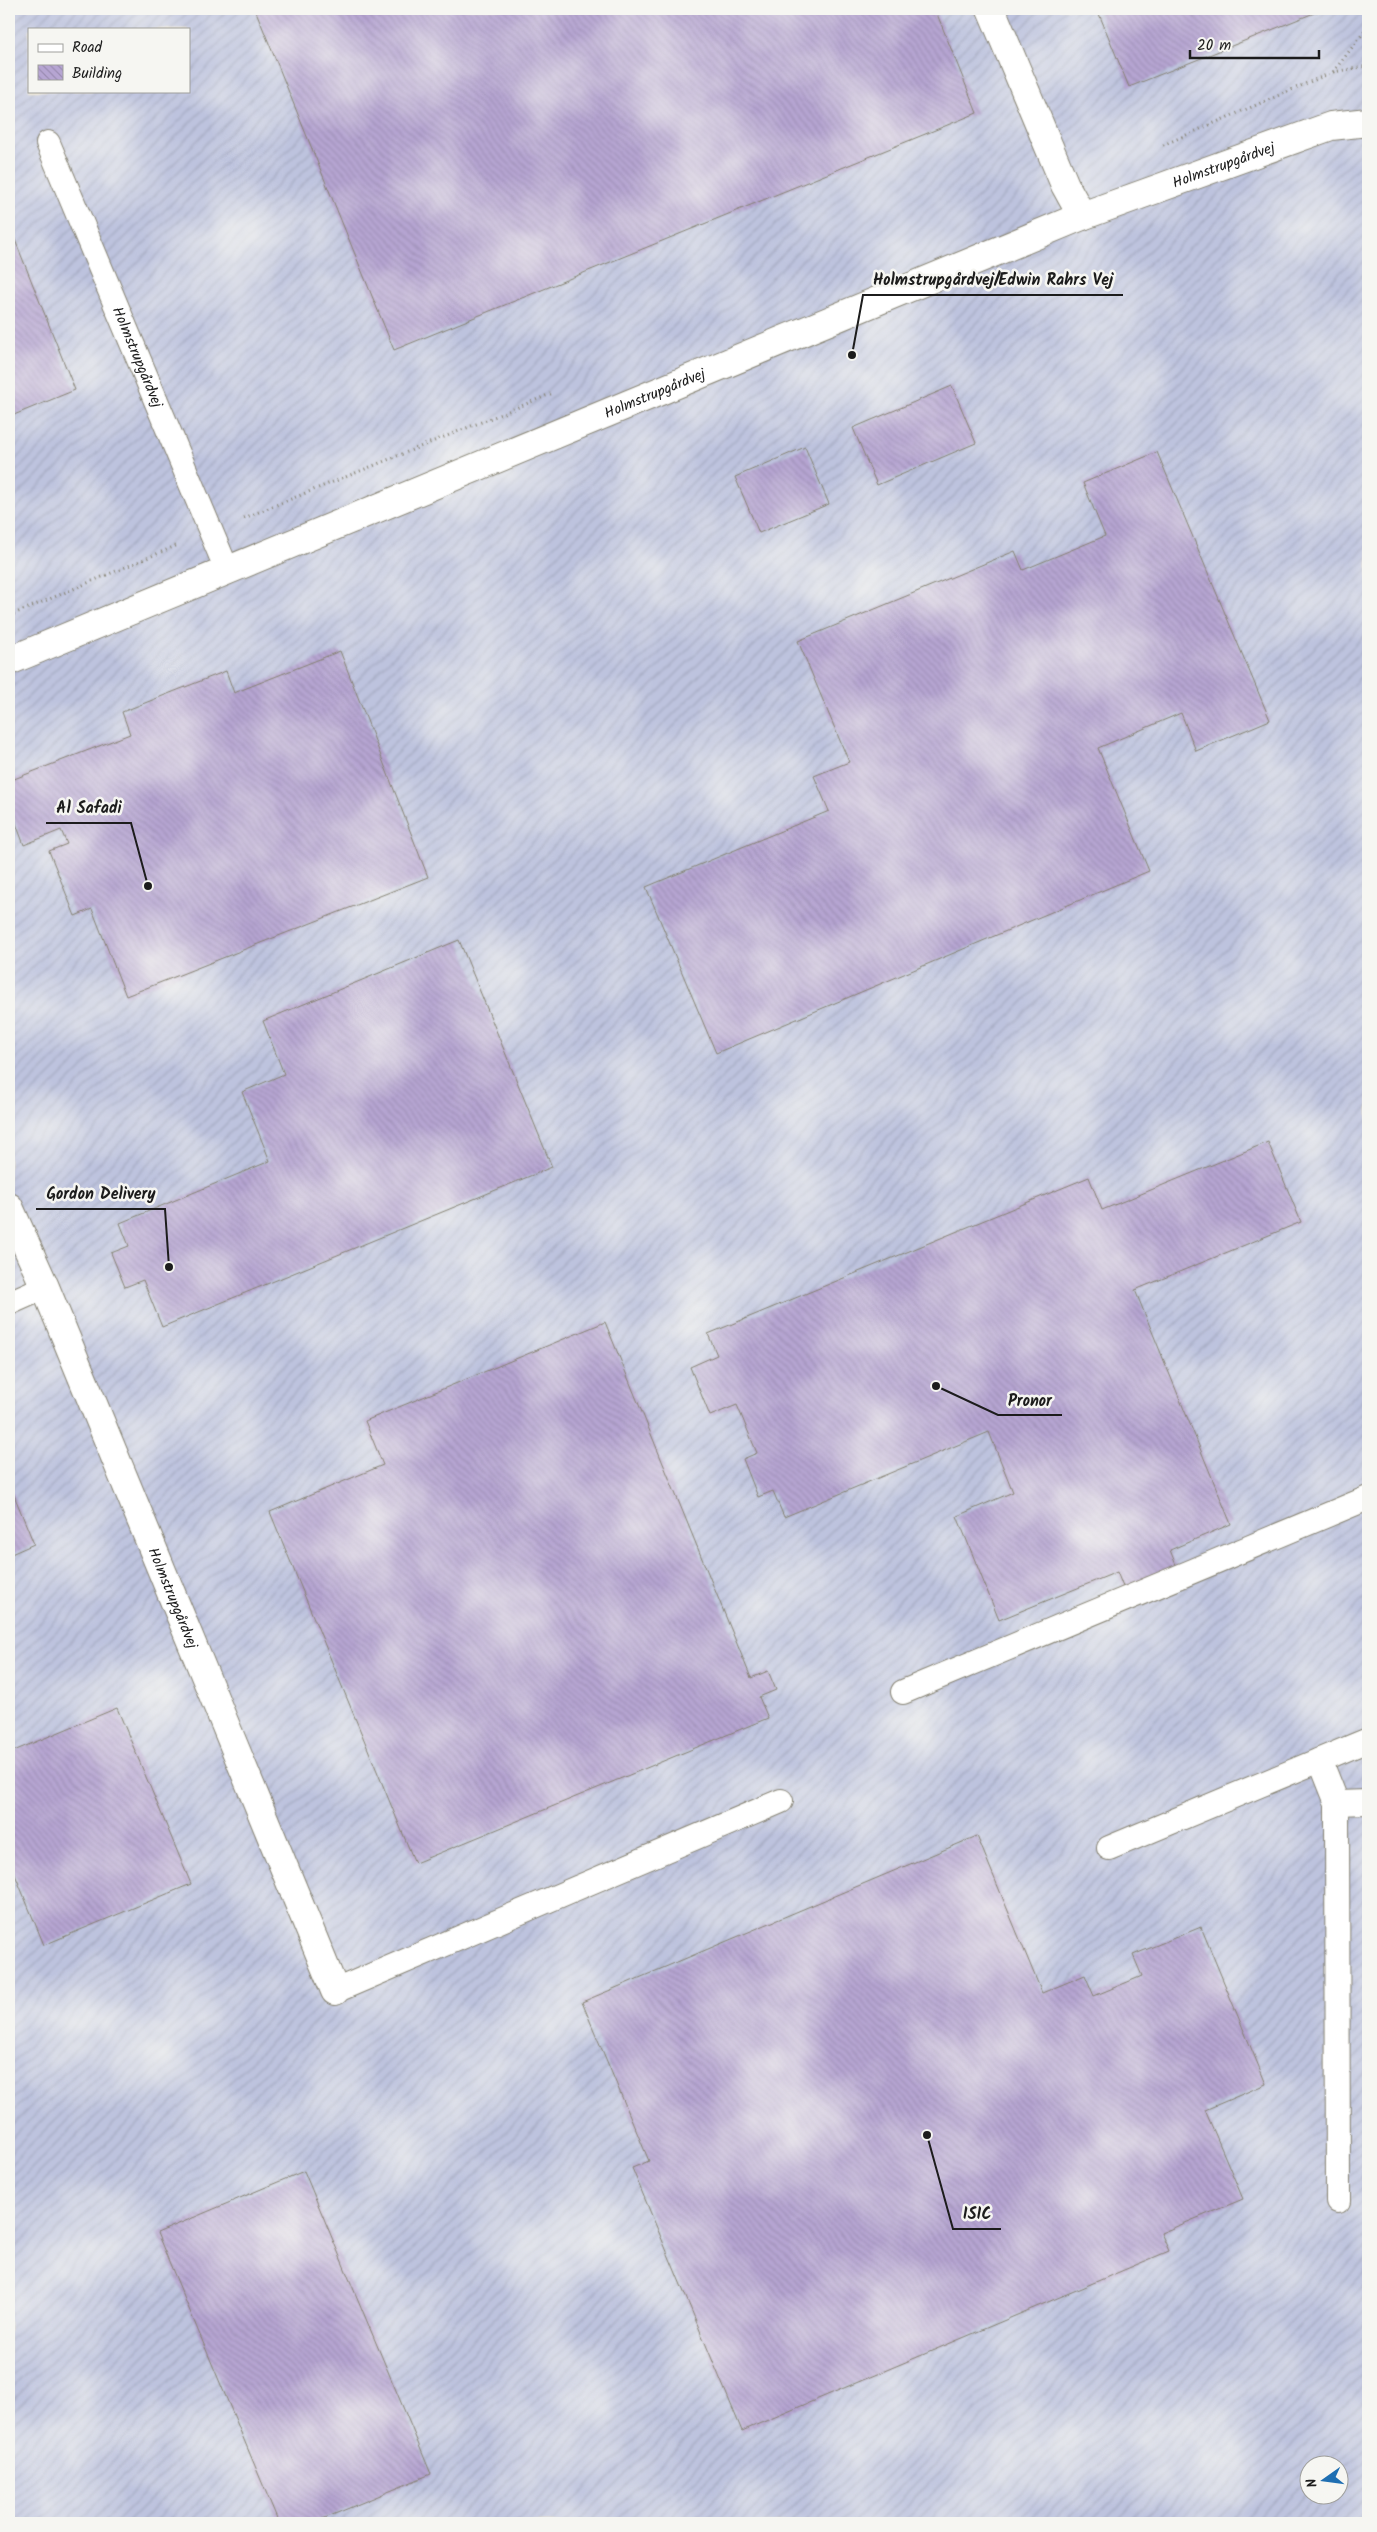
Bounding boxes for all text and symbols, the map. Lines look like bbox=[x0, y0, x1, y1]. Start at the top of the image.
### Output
legend bbox=[28, 28, 190, 92]
scale bar bbox=[1190, 28, 1318, 60]
text: 20 m bbox=[1197, 34, 1231, 58]
text: Road bbox=[72, 36, 103, 60]
text: Building bbox=[72, 62, 122, 86]
street label: Holmstrupgårdvej bbox=[1169, 136, 1280, 195]
callout: Holmstrupgårdvej/Edwin Rahrs Vej bbox=[863, 264, 1123, 295]
text: Holmstrupgårdvej/Edwin Rahrs Vej bbox=[873, 268, 1114, 293]
street label: Holmstrupgårdvej bbox=[105, 303, 169, 413]
street label: Holmstrupgårdvej bbox=[601, 362, 710, 426]
callout: Al Safadi bbox=[46, 792, 131, 823]
text: Al Safadi bbox=[56, 796, 123, 821]
callout: Gordon Delivery bbox=[36, 1178, 165, 1209]
text: Gordon Delivery bbox=[46, 1182, 156, 1207]
callout: Pronor bbox=[998, 1384, 1062, 1415]
text: Pronor bbox=[1008, 1389, 1053, 1414]
street label: Holmstrupgårdvej bbox=[141, 1544, 204, 1654]
callout: ISIC bbox=[953, 2198, 1001, 2229]
text: ISIC bbox=[963, 2202, 991, 2227]
north arrow bbox=[1300, 2454, 1350, 2504]
text: N bbox=[1301, 2476, 1324, 2490]

